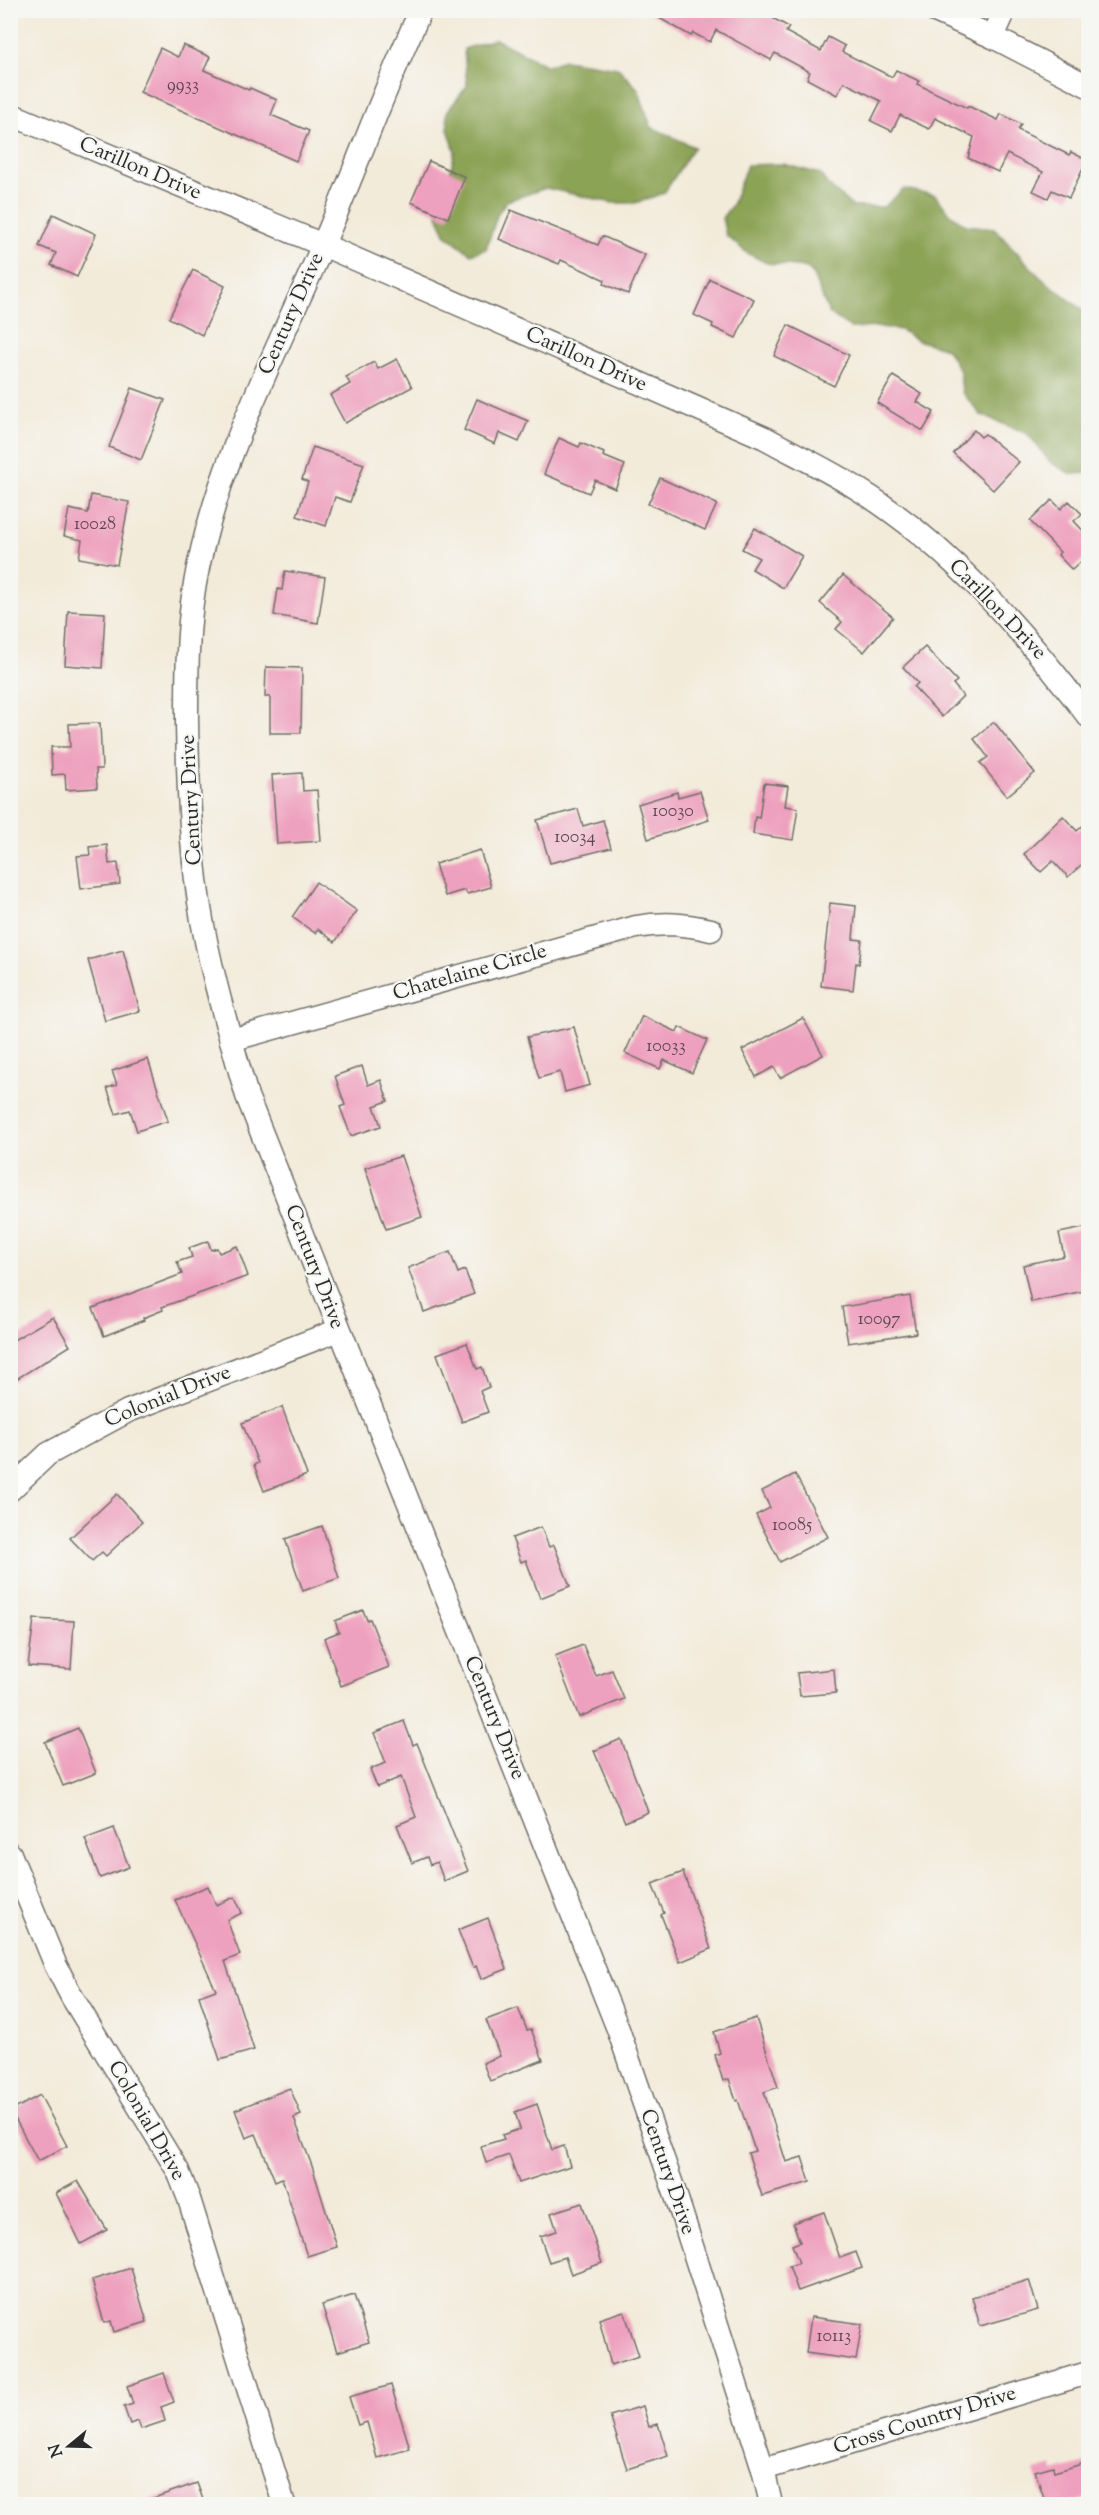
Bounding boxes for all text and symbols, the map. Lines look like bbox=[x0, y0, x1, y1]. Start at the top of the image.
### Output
house number: 9933 bbox=[167, 73, 199, 99]
street label: Carillon Drive bbox=[74, 130, 206, 208]
street label: Century Drive bbox=[252, 248, 332, 380]
street label: Carillon Drive bbox=[520, 320, 652, 400]
house number: 10028 bbox=[74, 512, 116, 538]
street label: Carillon Drive bbox=[941, 553, 1053, 667]
street label: Century Drive bbox=[174, 734, 210, 866]
house number: 10030 bbox=[652, 799, 694, 825]
house number: 10034 bbox=[554, 825, 596, 851]
street label: Chatelaine Circle bbox=[390, 937, 550, 1009]
house number: 10033 bbox=[646, 1034, 686, 1060]
street label: Century Drive bbox=[277, 1201, 351, 1333]
house number: 10097 bbox=[858, 1307, 900, 1333]
street label: Colonial Drive bbox=[100, 1358, 236, 1436]
house number: 10085 bbox=[772, 1513, 812, 1539]
street label: Century Drive bbox=[456, 1652, 532, 1784]
street label: Colonial Drive bbox=[100, 2056, 192, 2186]
street label: Century Drive bbox=[632, 2105, 702, 2239]
house number: 10113 bbox=[817, 2324, 851, 2350]
street label: Cross Country Drive bbox=[830, 2379, 1020, 2463]
north arrow bbox=[39, 2416, 99, 2476]
text: N bbox=[44, 2440, 70, 2460]

